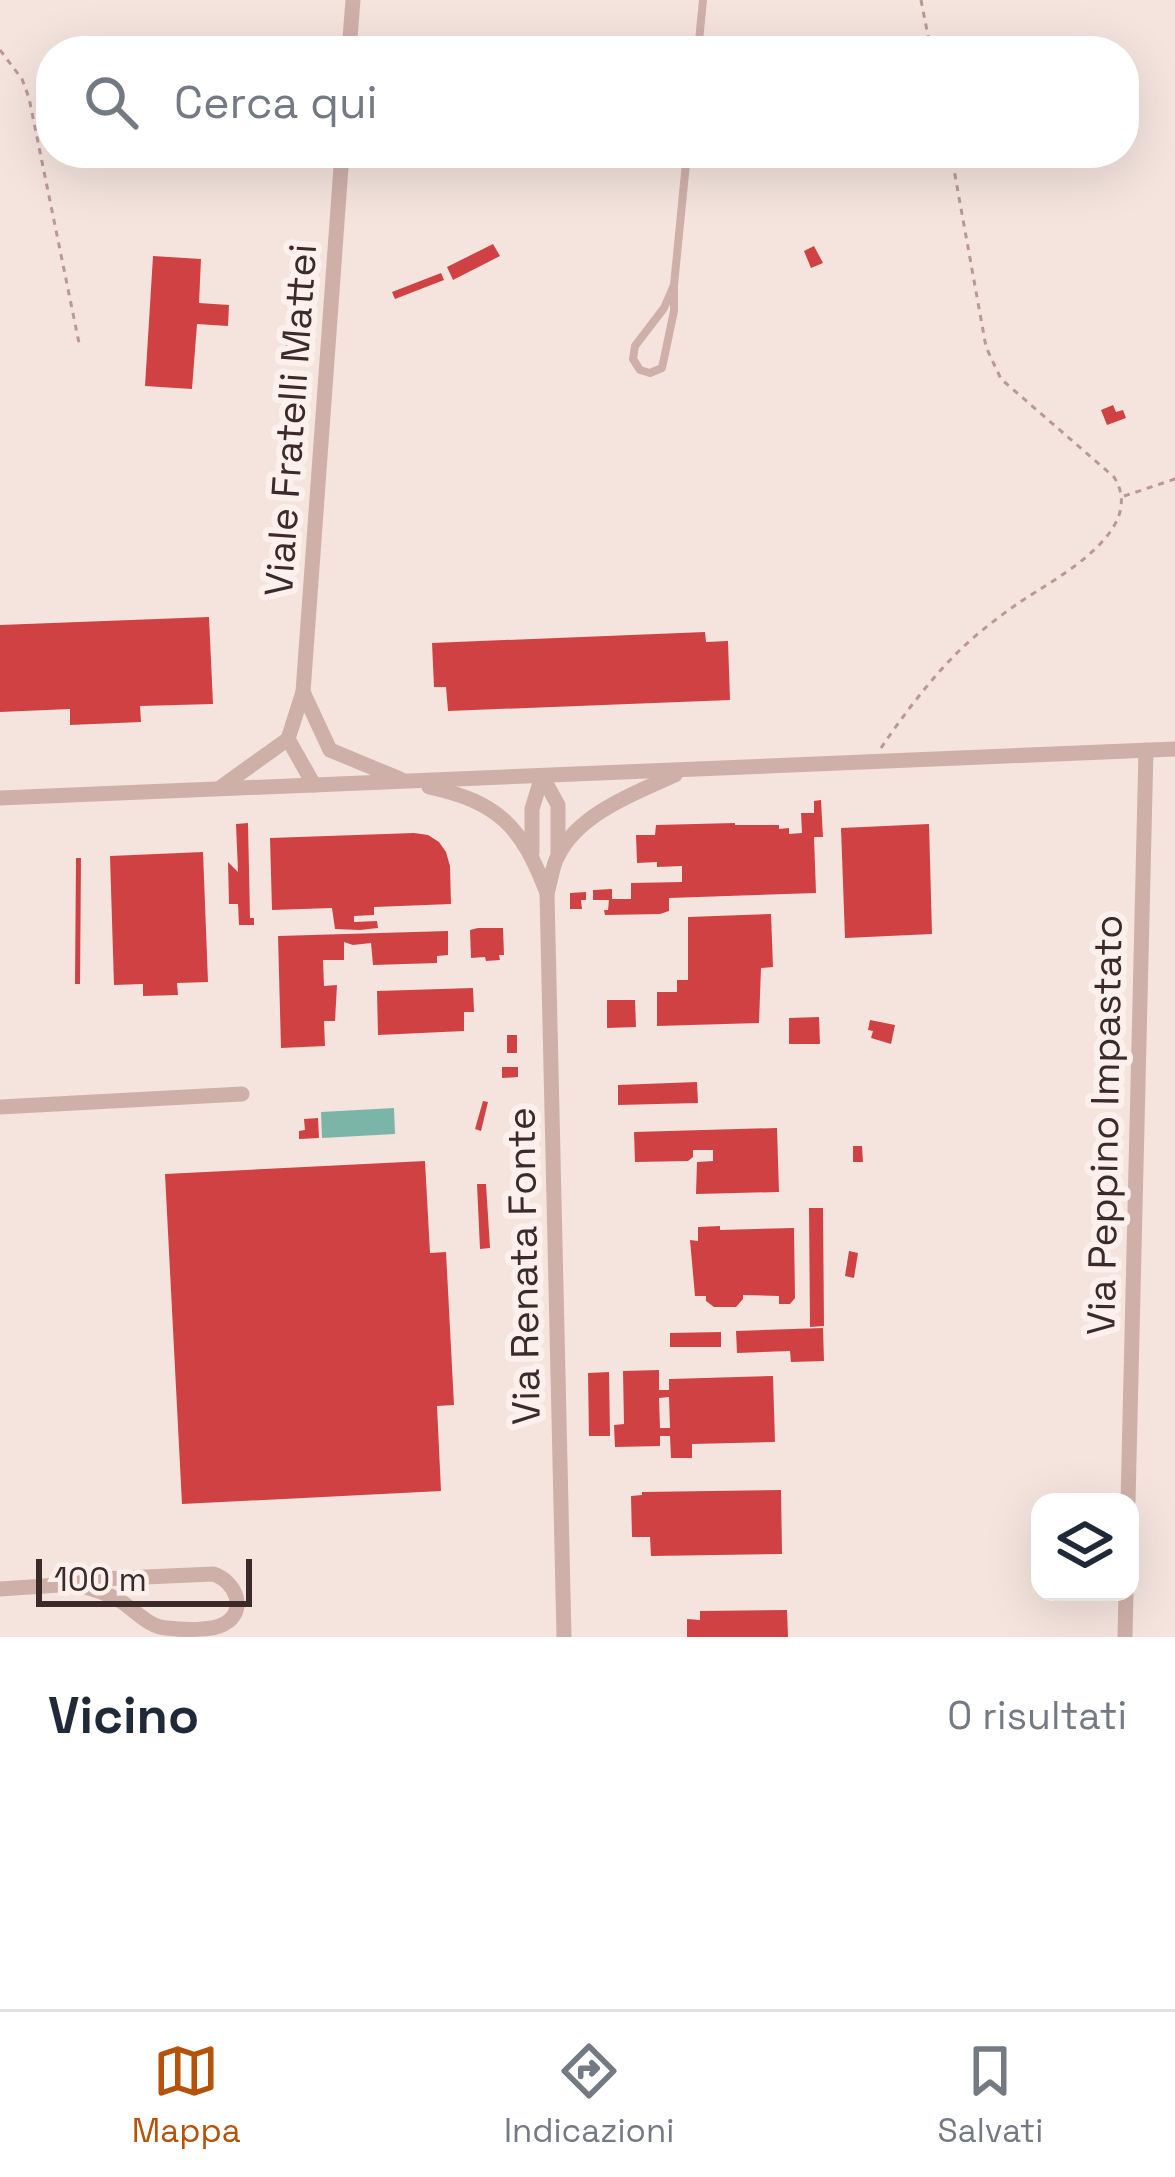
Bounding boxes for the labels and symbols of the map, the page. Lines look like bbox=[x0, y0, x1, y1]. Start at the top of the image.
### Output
street label: Viale Fratelli Mattei bbox=[254, 242, 327, 598]
street label: Via Peppino Impastato bbox=[1076, 914, 1133, 1336]
street label: Via Renata Fonte bbox=[496, 1107, 551, 1425]
scale bar bbox=[36, 1553, 252, 1606]

